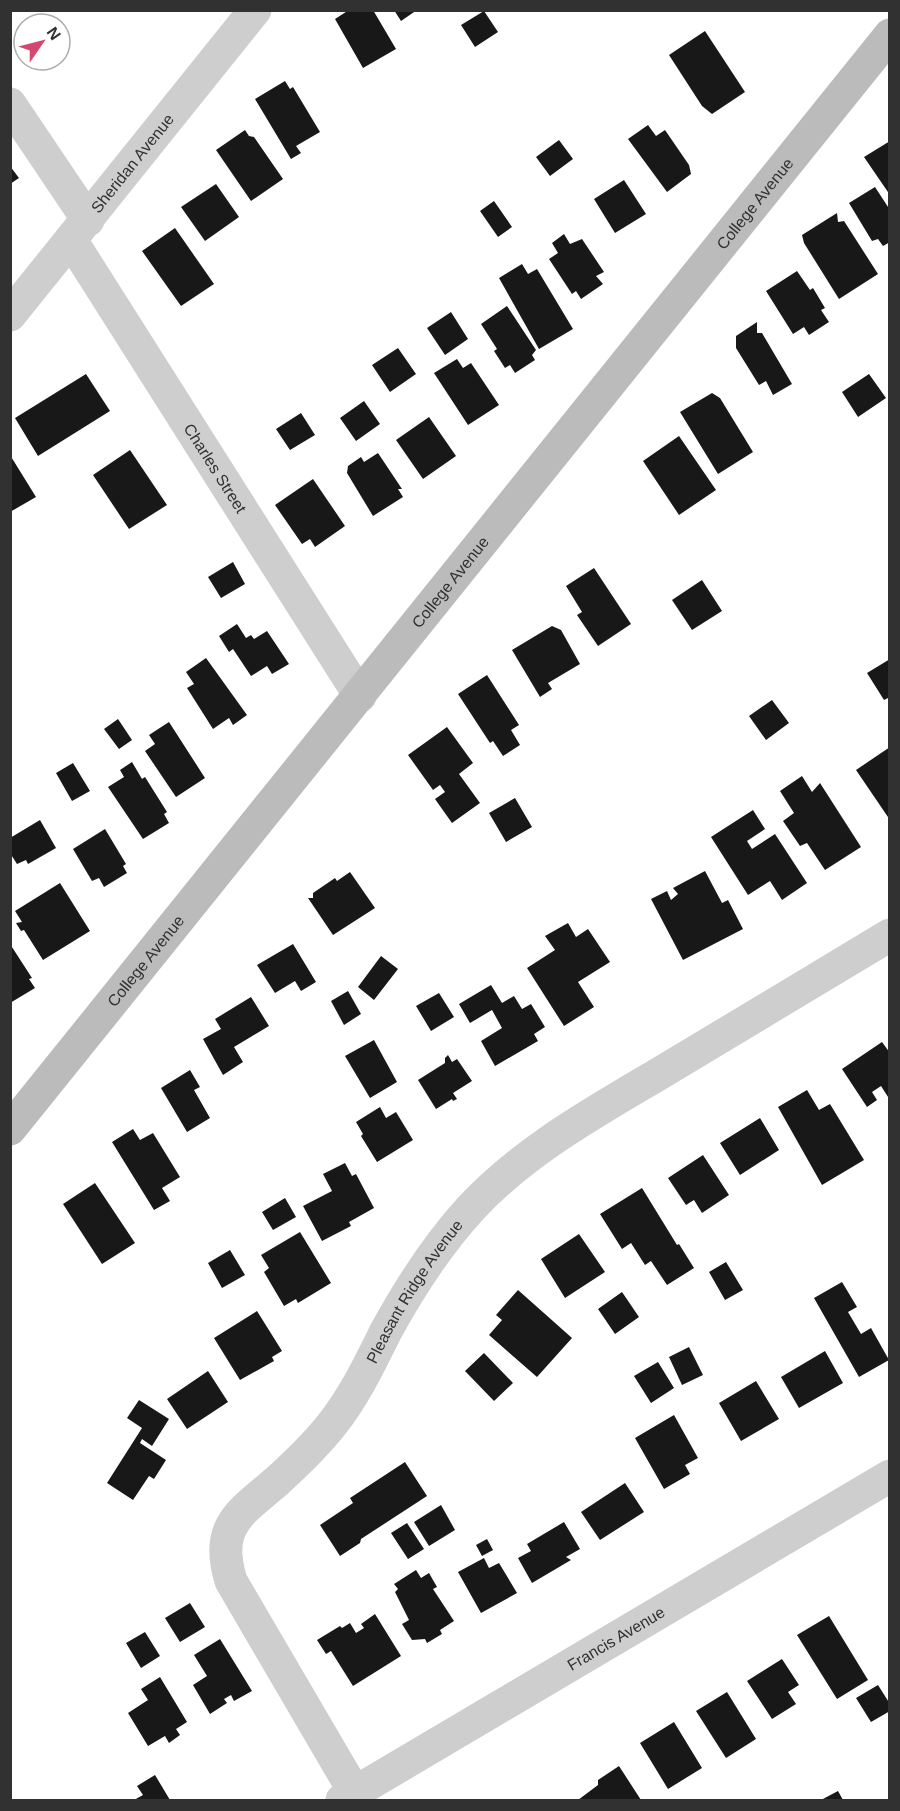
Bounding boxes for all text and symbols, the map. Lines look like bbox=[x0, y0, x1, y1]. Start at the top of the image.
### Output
north arrow bbox=[12, 12, 72, 72]
text: N bbox=[44, 24, 64, 43]
street label: Sheridan Avenue bbox=[87, 110, 177, 216]
street label: College Avenue bbox=[713, 154, 796, 252]
street label: Charles Street bbox=[181, 420, 250, 516]
street label: College Avenue bbox=[408, 533, 492, 631]
street label: College Avenue bbox=[104, 912, 187, 1010]
street label: Pleasant Ridge Avenue bbox=[363, 1216, 466, 1366]
street label: Francis Avenue bbox=[564, 1603, 668, 1673]

